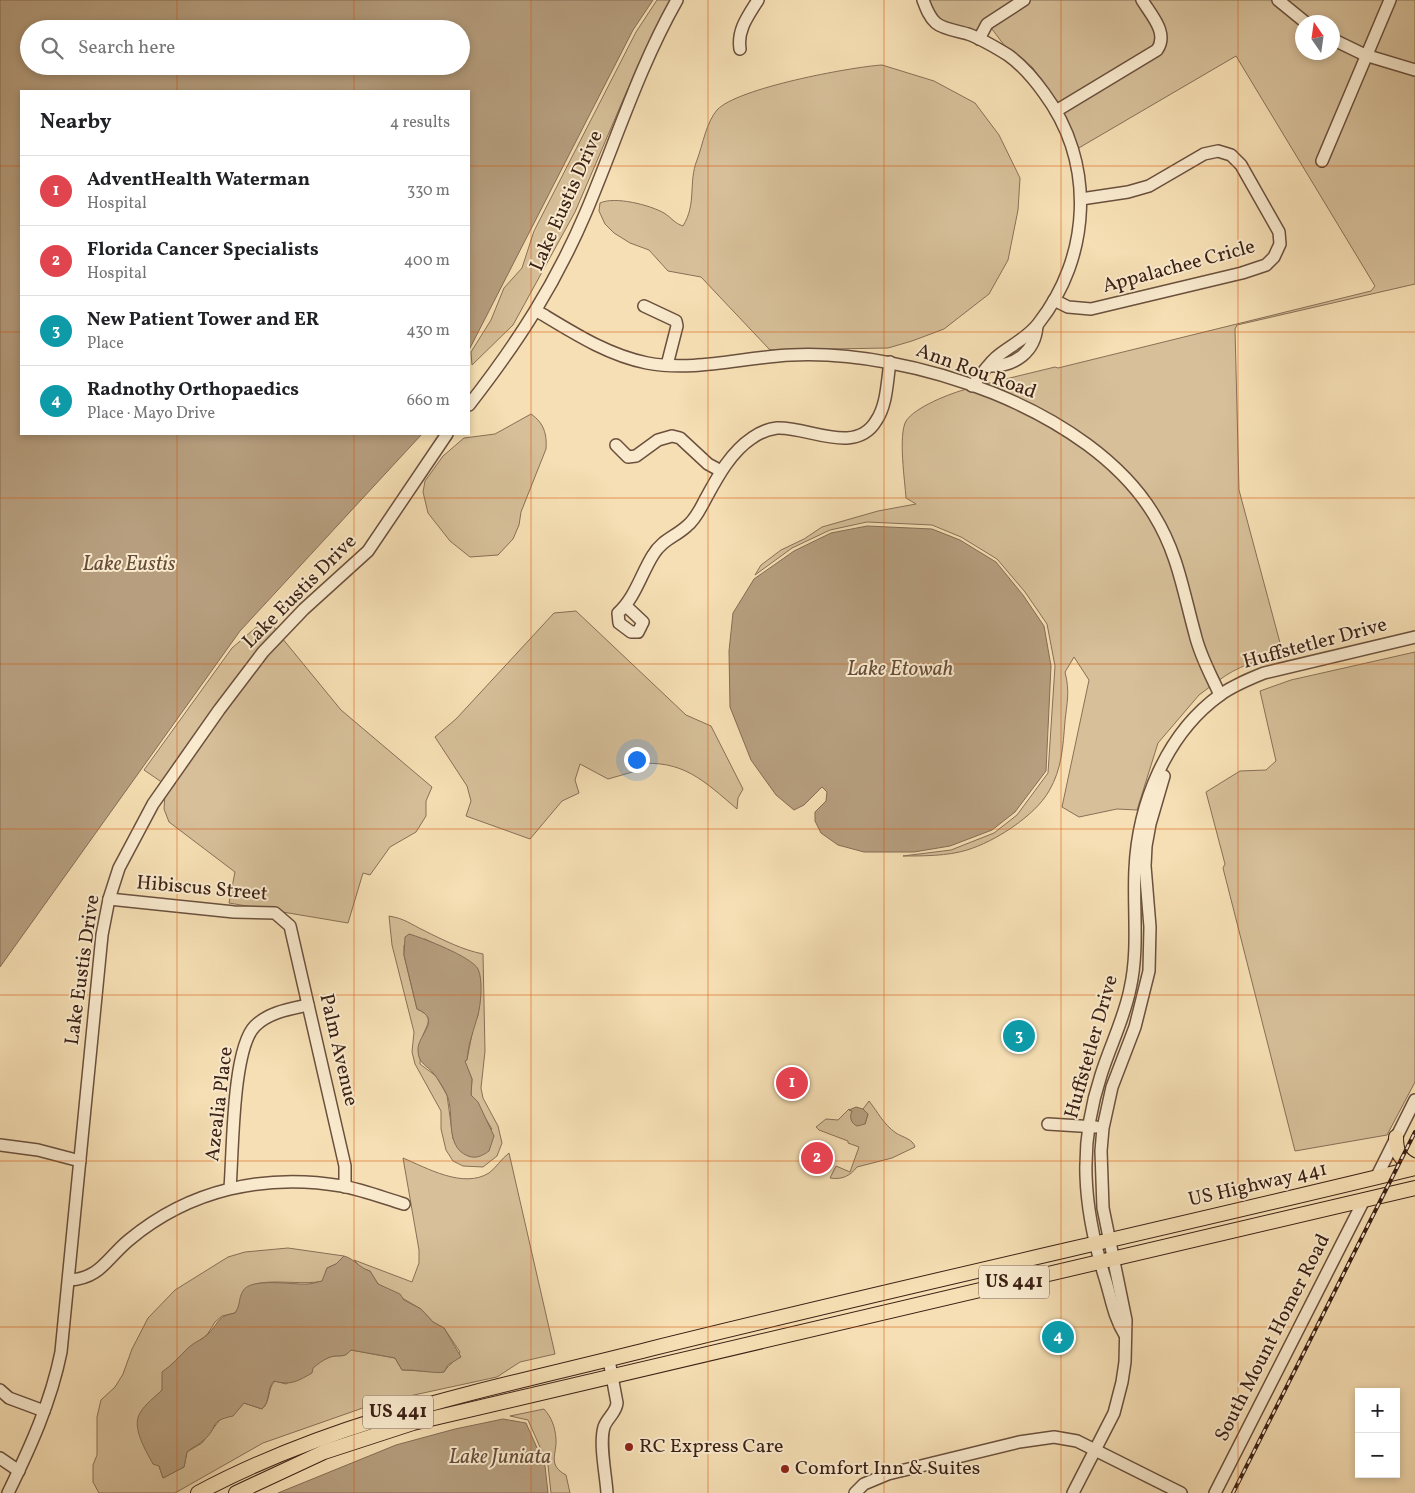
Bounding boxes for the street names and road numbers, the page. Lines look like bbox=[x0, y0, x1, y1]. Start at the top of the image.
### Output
street label: Lake Eustis Drive bbox=[523, 126, 611, 276]
street label: Appalachee Cricle bbox=[1100, 233, 1258, 301]
street label: Ann Rou Road bbox=[912, 337, 1040, 407]
street label: Lake Eustis Drive bbox=[237, 529, 363, 655]
street label: Huffstetler Drive bbox=[1240, 611, 1390, 677]
street label: Hibiscus Street bbox=[135, 869, 269, 909]
street label: Lake Eustis Drive bbox=[59, 893, 107, 1047]
street label: Huffstetler Drive bbox=[1058, 972, 1126, 1122]
street label: Palm Avenue bbox=[311, 991, 365, 1109]
street label: Azealia Place bbox=[199, 1045, 241, 1163]
street label: US Highway 441 bbox=[1186, 1155, 1330, 1215]
street label: South Mount Homer Road bbox=[1208, 1229, 1338, 1447]
road number: US 441 bbox=[979, 1265, 1049, 1298]
road number: US 441 bbox=[363, 1395, 433, 1428]

